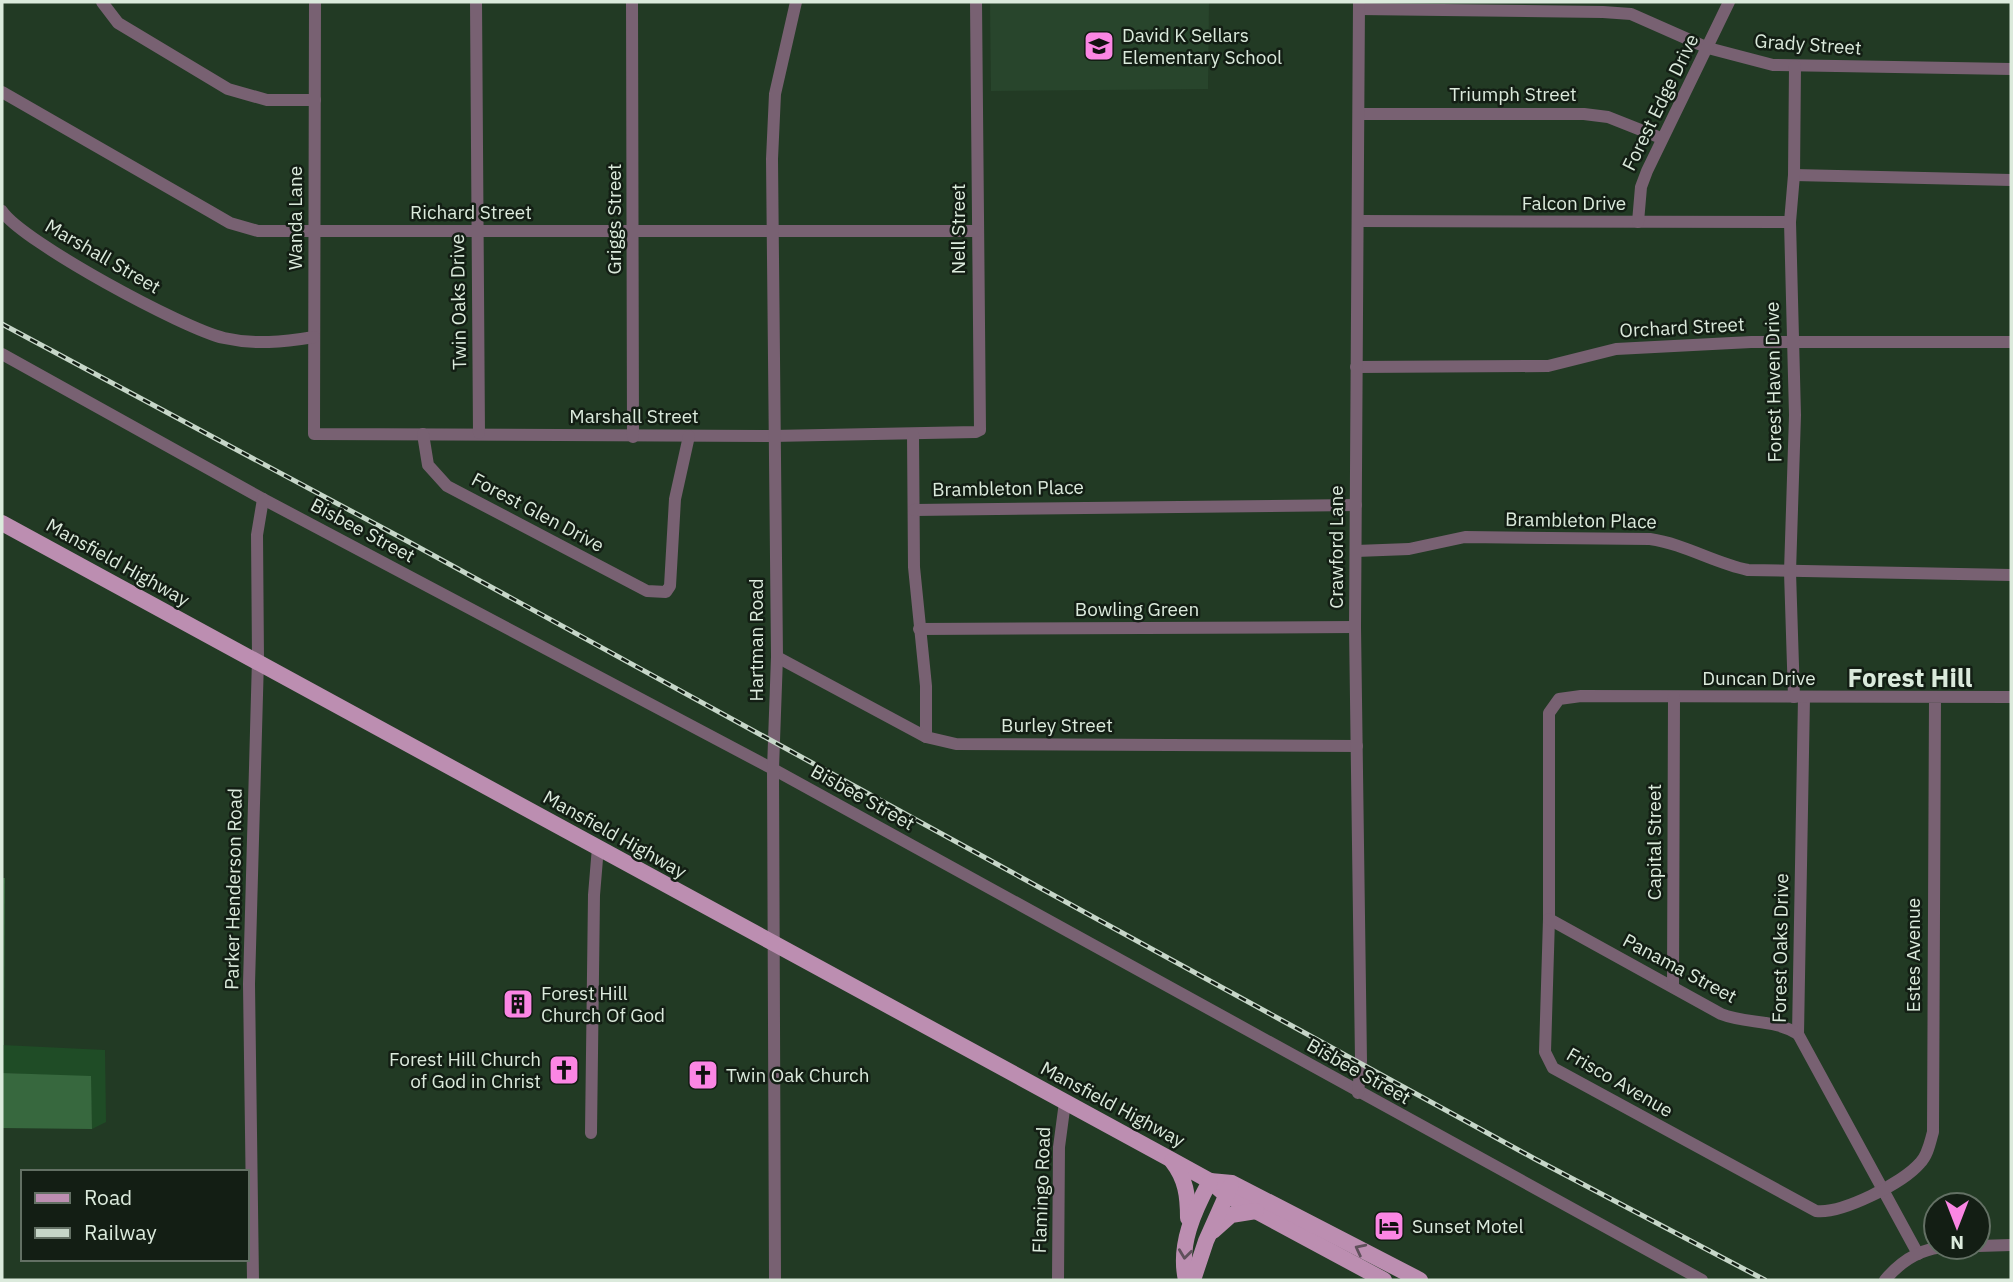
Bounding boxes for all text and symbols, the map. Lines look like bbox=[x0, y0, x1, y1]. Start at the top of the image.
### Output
place label: David K Sellars Elementary School bbox=[1122, 23, 1282, 69]
street label: Grady Street bbox=[1754, 28, 1862, 60]
school or university icon: David K Sellars Elementary School bbox=[1082, 29, 1116, 63]
street label: Forest Edge Drive bbox=[1617, 30, 1703, 174]
street label: Triumph Street bbox=[1449, 82, 1577, 106]
street label: Griggs Street bbox=[602, 164, 626, 274]
street label: Wanda Lane bbox=[283, 166, 307, 270]
street label: Nell Street bbox=[946, 184, 970, 274]
street label: Falcon Drive bbox=[1522, 191, 1626, 215]
street label: Richard Street bbox=[410, 200, 532, 224]
street label: Marshall Street bbox=[41, 213, 165, 299]
street label: Twin Oaks Drive bbox=[445, 234, 471, 370]
street label: Forest Haven Drive bbox=[1760, 301, 1786, 463]
street label: Orchard Street bbox=[1619, 312, 1745, 342]
street label: Marshall Street bbox=[569, 404, 699, 428]
street label: Forest Glen Drive bbox=[468, 467, 608, 557]
street label: Brambleton Place bbox=[932, 475, 1084, 501]
street label: Crawford Lane bbox=[1324, 485, 1348, 609]
street label: Bisbee Street bbox=[307, 492, 419, 568]
street label: Brambleton Place bbox=[1505, 507, 1657, 533]
street label: Mansfield Highway bbox=[42, 513, 194, 612]
street label: Hartman Road bbox=[744, 579, 768, 702]
street label: Bowling Green bbox=[1075, 597, 1199, 621]
district label: Forest Hill bbox=[1848, 660, 1973, 694]
street label: Duncan Drive bbox=[1702, 666, 1816, 690]
street label: Burley Street bbox=[1001, 713, 1113, 737]
street label: Bisbee Street bbox=[807, 759, 919, 835]
street label: Capital Street bbox=[1642, 784, 1666, 900]
street label: Mansfield Highway bbox=[539, 785, 691, 884]
street label: Parker Henderson Road bbox=[219, 788, 247, 990]
street label: Forest Oaks Drive bbox=[1767, 873, 1793, 1023]
street label: Estes Avenue bbox=[1901, 898, 1925, 1012]
street label: Panama Street bbox=[1619, 928, 1741, 1008]
place label: Forest Hill Church Of God bbox=[541, 981, 665, 1027]
building icon: Forest Hill Church Of God bbox=[501, 987, 535, 1021]
street label: Bisbee Street bbox=[1303, 1033, 1415, 1109]
street label: Frisco Avenue bbox=[1562, 1042, 1678, 1122]
place label: Forest Hill Church of God in Christ bbox=[389, 1047, 541, 1093]
church icon: Forest Hill Church of God in Christ bbox=[547, 1053, 581, 1087]
street label: Mansfield Highway bbox=[1037, 1056, 1190, 1152]
church icon: Twin Oak Church bbox=[686, 1058, 720, 1092]
place label: Twin Oak Church bbox=[726, 1063, 869, 1087]
street label: Flamingo Road bbox=[1027, 1126, 1055, 1254]
legend bbox=[21, 1170, 248, 1261]
text: Road bbox=[84, 1183, 132, 1211]
north arrow bbox=[1922, 1191, 1992, 1261]
hotel icon: Sunset Motel bbox=[1372, 1209, 1406, 1243]
place label: Sunset Motel bbox=[1412, 1214, 1524, 1238]
text: Railway bbox=[84, 1218, 157, 1246]
text: N bbox=[1950, 1231, 1964, 1255]
one-way arrow bbox=[1355, 1243, 1367, 1257]
one-way arrow bbox=[1177, 1248, 1192, 1260]

